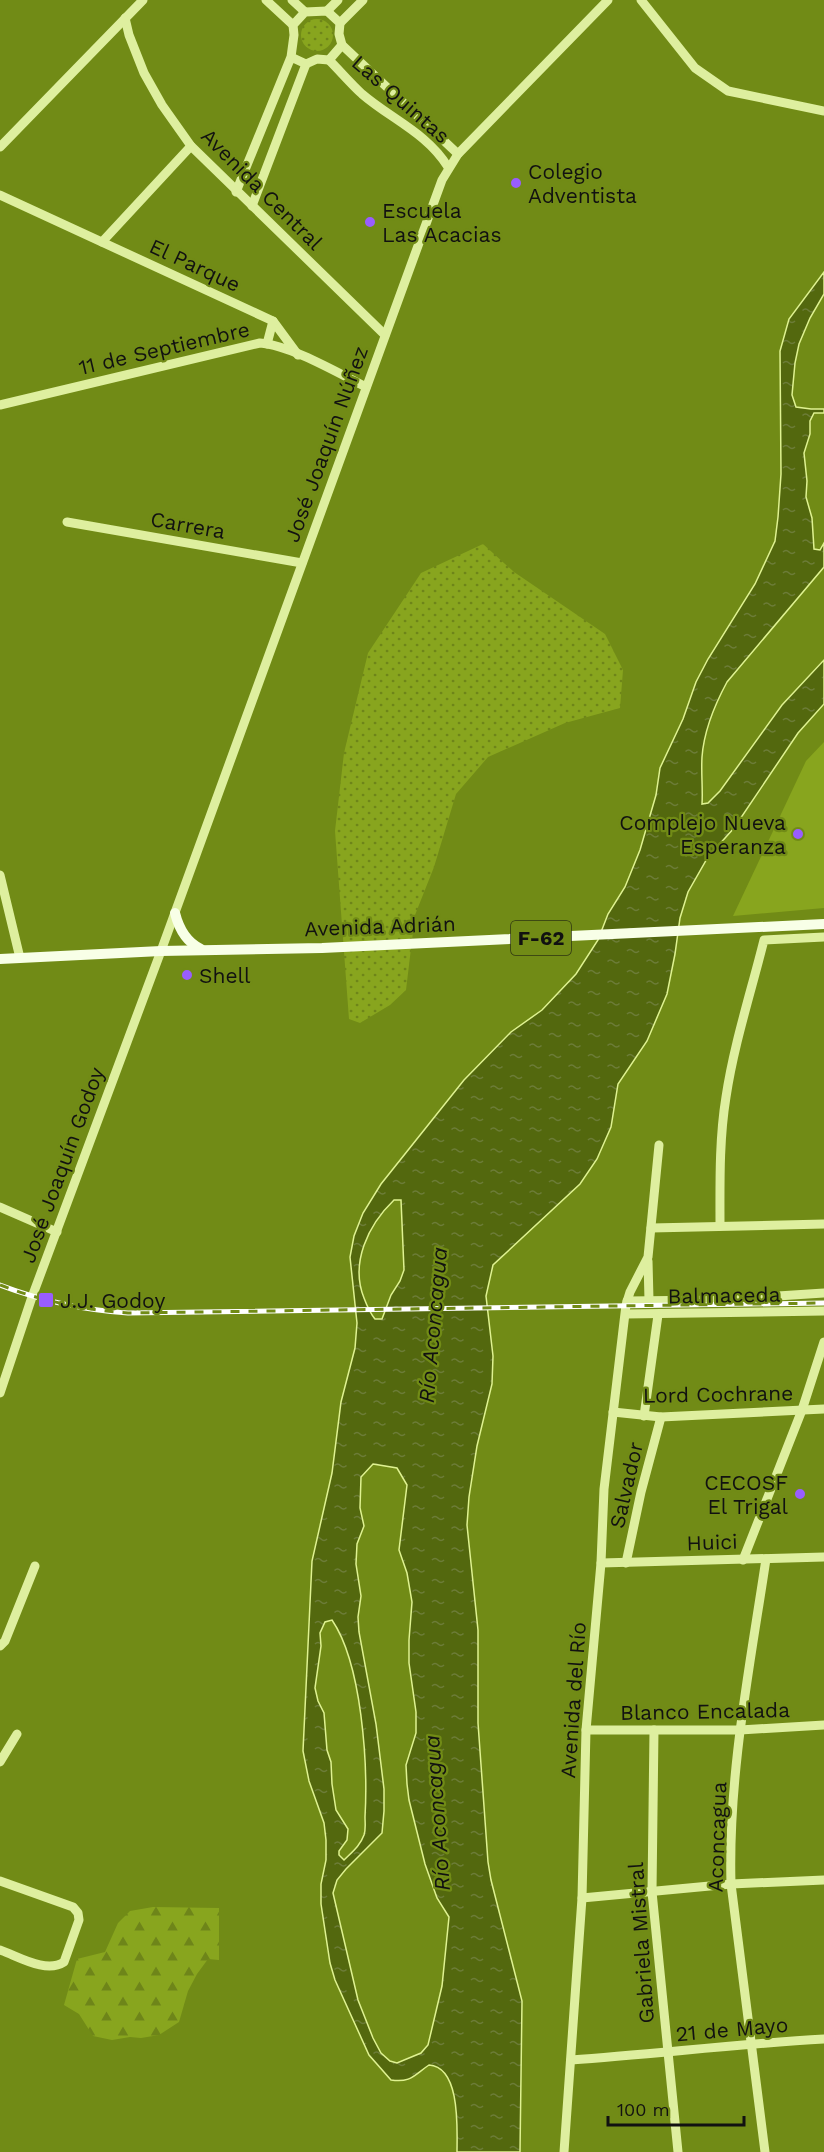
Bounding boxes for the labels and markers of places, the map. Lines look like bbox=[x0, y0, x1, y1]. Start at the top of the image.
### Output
place label: Colegio Adventista bbox=[528, 159, 637, 208]
marker: Colegio Adventista bbox=[509, 176, 523, 190]
place label: Escuela Las Acacias bbox=[382, 198, 501, 247]
marker: Escuela Las Acacias bbox=[363, 215, 377, 229]
place label: Complejo Nueva Esperanza bbox=[619, 810, 786, 859]
marker: Complejo Nueva Esperanza bbox=[791, 827, 805, 841]
place label: Shell bbox=[199, 963, 251, 988]
marker: Shell bbox=[180, 968, 194, 982]
place label: J.J. Godoy bbox=[60, 1288, 165, 1313]
marker: J.J. Godoy bbox=[37, 1291, 55, 1309]
place label: CECOSF El Trigal bbox=[704, 1470, 789, 1519]
marker: CECOSF El Trigal bbox=[793, 1487, 807, 1501]

